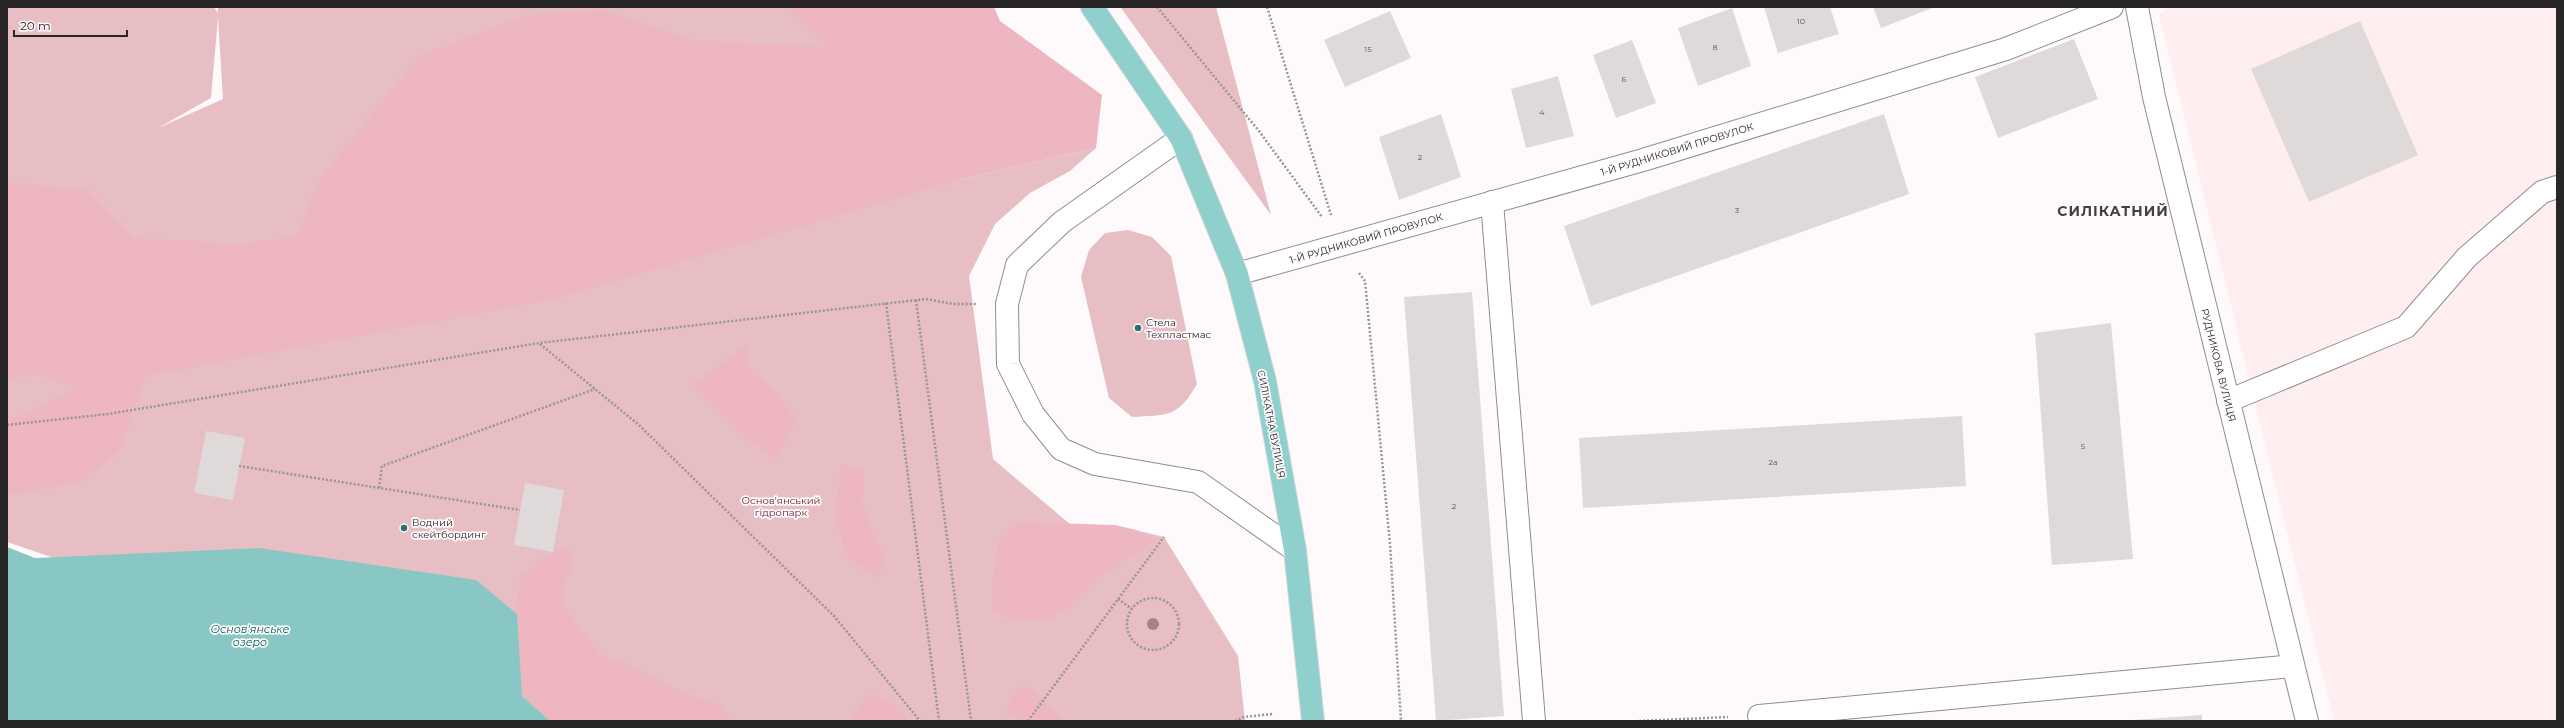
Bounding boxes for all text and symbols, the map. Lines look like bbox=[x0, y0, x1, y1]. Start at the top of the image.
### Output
scale bar bbox=[14, 12, 127, 38]
house number: 10 bbox=[1797, 16, 1805, 26]
text: 20 m bbox=[20, 18, 51, 33]
house number: 8 bbox=[1712, 42, 1718, 52]
house number: 15 bbox=[1364, 44, 1372, 54]
house number: 6 bbox=[1622, 74, 1627, 84]
house number: 4 bbox=[1539, 107, 1545, 117]
street label: 1-Й РУДНИКОВИЙ ПРОВУЛОК bbox=[1599, 120, 1755, 179]
house number: 2 bbox=[1418, 152, 1423, 162]
district label: СИЛІКАТНИЙ bbox=[2057, 202, 2169, 220]
house number: 3 bbox=[1735, 205, 1740, 215]
street label: 1-Й РУДНИКОВИЙ ПРОВУЛОК bbox=[1288, 210, 1444, 267]
street label: РУДНИКОВА ВУЛИЦЯ bbox=[2198, 307, 2239, 423]
place label: Стела Техпластмас bbox=[1146, 316, 1212, 341]
marker: Стела Техпластмас bbox=[1133, 323, 1143, 333]
street label: СИЛІКАТНА ВУЛИЦЯ bbox=[1255, 369, 1288, 479]
house number: 5 bbox=[2081, 441, 2086, 451]
house number: 2а bbox=[1768, 457, 1778, 467]
park label: Основ'янський гідропарк bbox=[742, 494, 821, 519]
house number: 2 bbox=[1452, 501, 1457, 511]
place label: Водний скейтбординг bbox=[412, 516, 486, 541]
marker: Водний скейтбординг bbox=[399, 523, 409, 533]
water label: Основ'янське озеро bbox=[211, 622, 290, 649]

